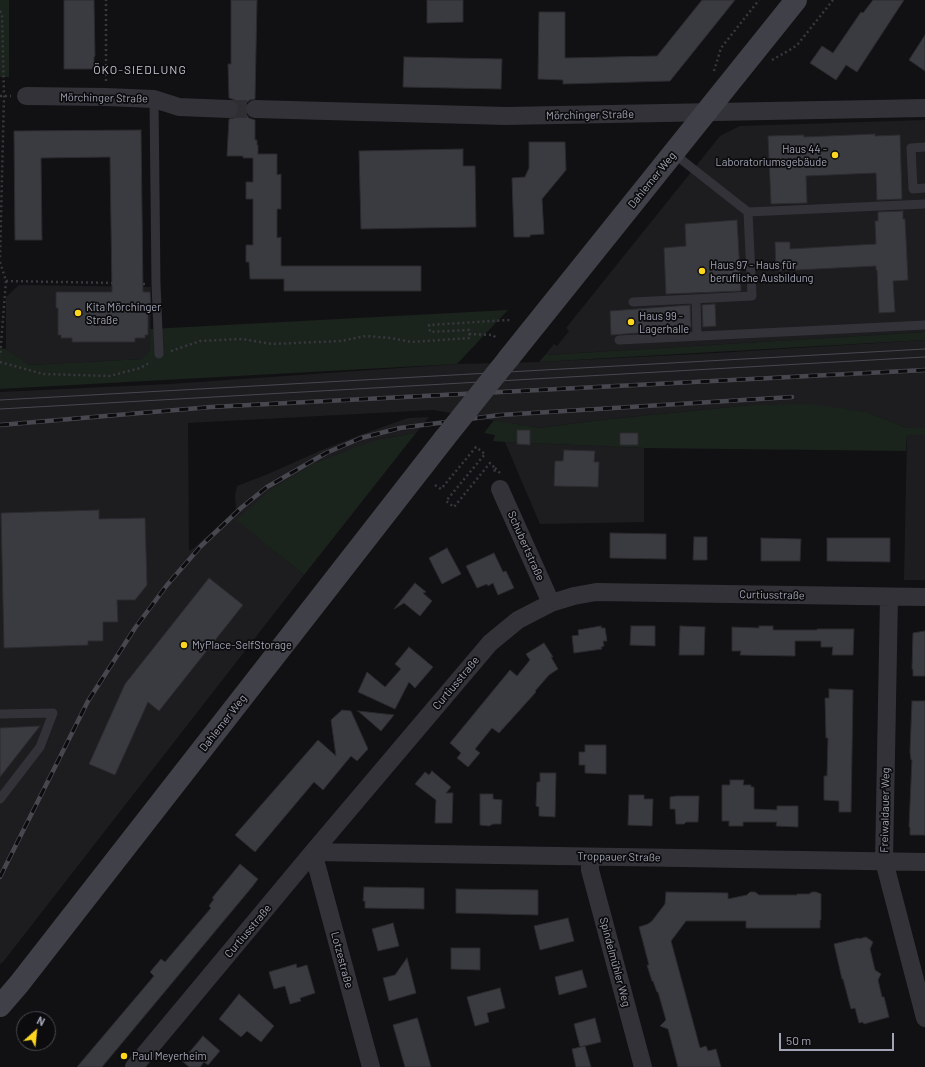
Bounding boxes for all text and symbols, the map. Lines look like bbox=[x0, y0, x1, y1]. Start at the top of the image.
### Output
district label: ÖKO-SIEDLUNG bbox=[93, 63, 187, 77]
street label: Mörchinger Straße bbox=[60, 91, 148, 105]
street label: Mörchinger Straße bbox=[546, 108, 634, 122]
place label: Haus 44 - Laboratoriumsgebäude bbox=[716, 142, 827, 168]
street label: Dahlemer Weg bbox=[625, 149, 679, 211]
marker: Haus 44 - Laboratoriumsgebäude bbox=[830, 150, 840, 160]
place label: Haus 97 - Haus für berufliche Ausbildung bbox=[710, 258, 813, 284]
marker: Haus 97 - Haus für berufliche Ausbildung bbox=[697, 266, 707, 276]
place label: Kita Mörchinger Straße bbox=[86, 300, 161, 326]
marker: Kita Mörchinger Straße bbox=[73, 308, 83, 318]
place label: Haus 99 - Lagerhalle bbox=[639, 309, 689, 335]
marker: Haus 99 - Lagerhalle bbox=[626, 317, 636, 327]
street label: Schubertstraße bbox=[505, 509, 547, 583]
street label: Curtiusstraße bbox=[739, 588, 805, 602]
place label: MyPlace-SelfStorage bbox=[192, 638, 292, 652]
marker: MyPlace-SelfStorage bbox=[179, 640, 189, 650]
street label: Curtiusstraße bbox=[430, 654, 482, 712]
street label: Dahlemer Weg bbox=[197, 692, 249, 754]
street label: Freiwaldauer Weg bbox=[878, 767, 892, 853]
street label: Troppauer Straße bbox=[577, 850, 661, 864]
street label: Curtiusstraße bbox=[222, 902, 274, 960]
street label: Spindelmühler Weg bbox=[597, 916, 633, 1008]
street label: Lotzestraße bbox=[328, 930, 356, 990]
north arrow bbox=[16, 1011, 56, 1051]
text: N bbox=[35, 1013, 47, 1028]
scale bar bbox=[781, 1025, 896, 1051]
text: 50 m bbox=[786, 1033, 811, 1047]
place label: Paul Meyerheim bbox=[132, 1049, 207, 1063]
marker: Paul Meyerheim bbox=[119, 1051, 129, 1061]

